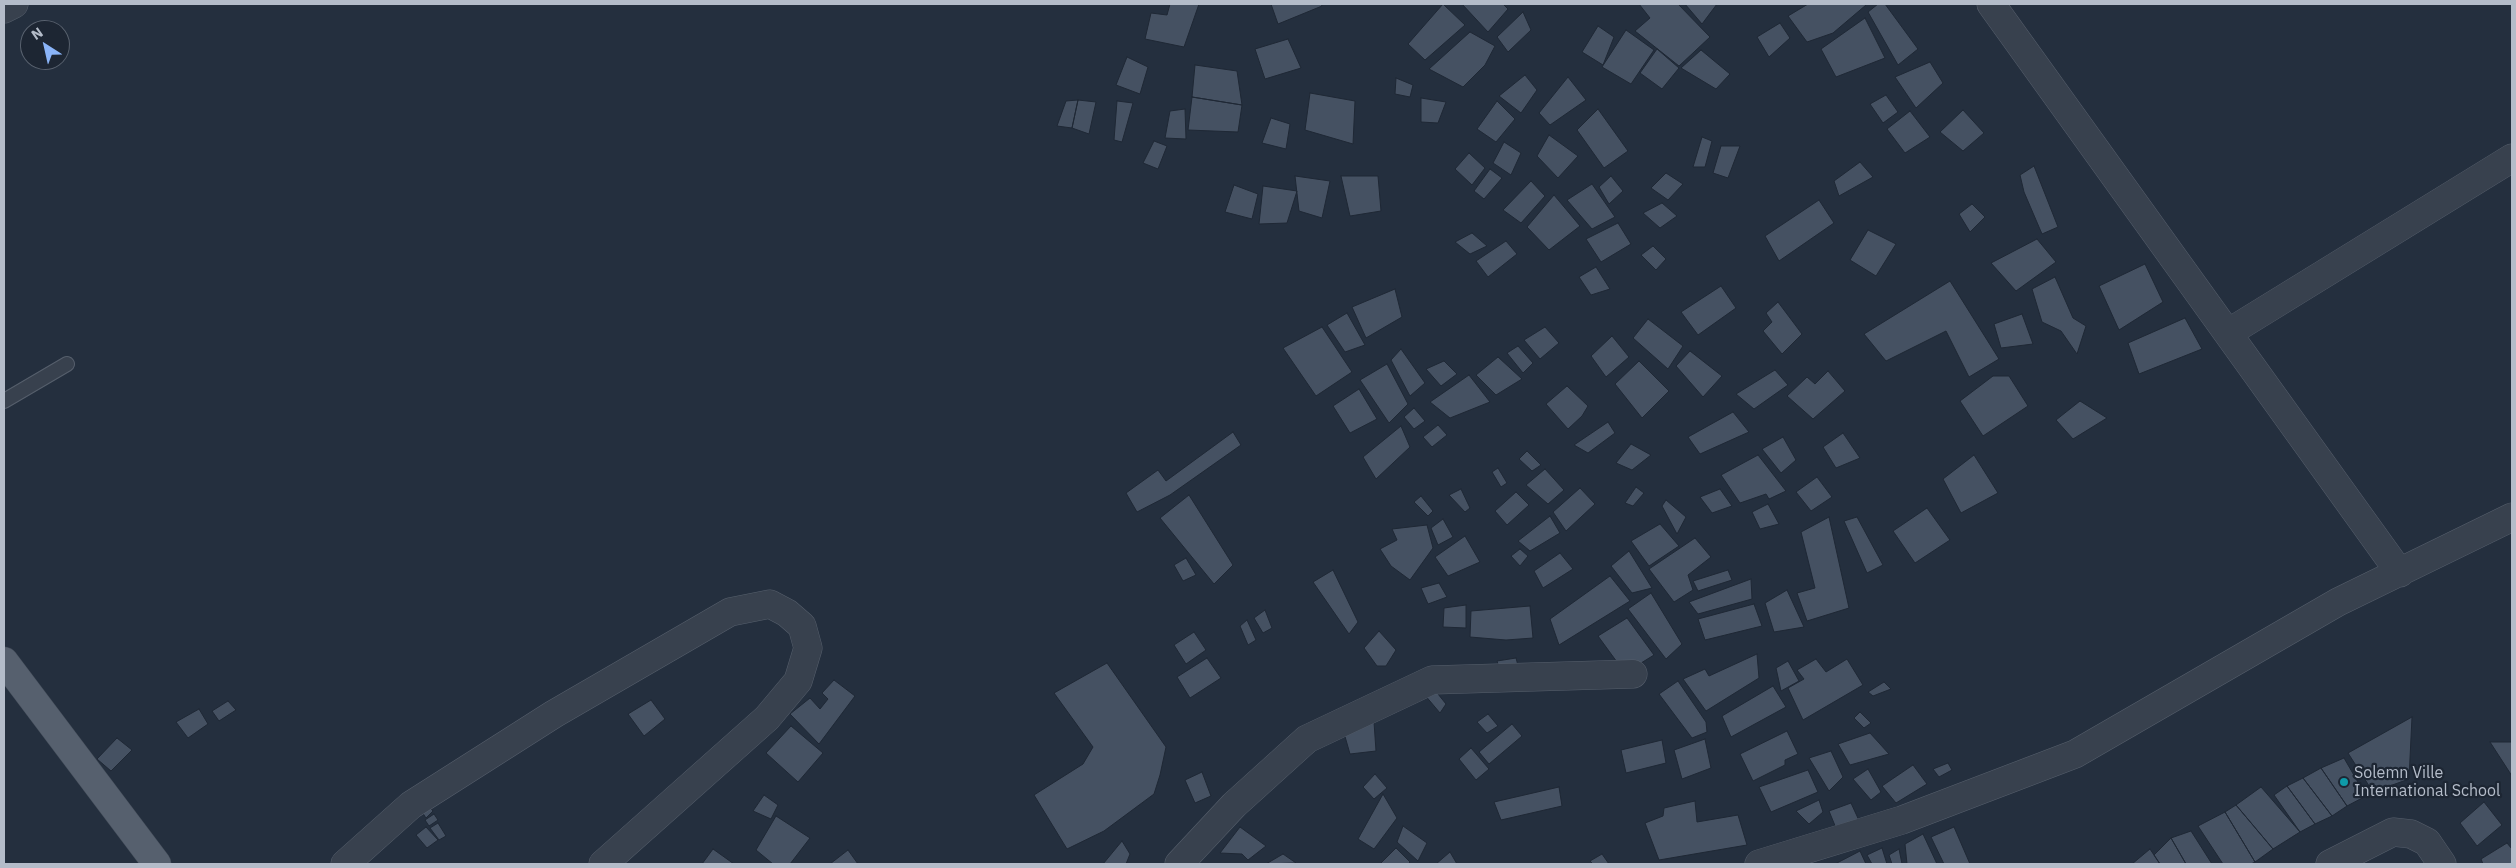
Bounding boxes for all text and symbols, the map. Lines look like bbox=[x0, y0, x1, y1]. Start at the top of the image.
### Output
north arrow bbox=[20, 20, 70, 70]
text: N bbox=[28, 23, 46, 44]
place label: Solemn Ville International School bbox=[2354, 763, 2500, 801]
marker: Solemn Ville International School bbox=[2338, 776, 2350, 788]

